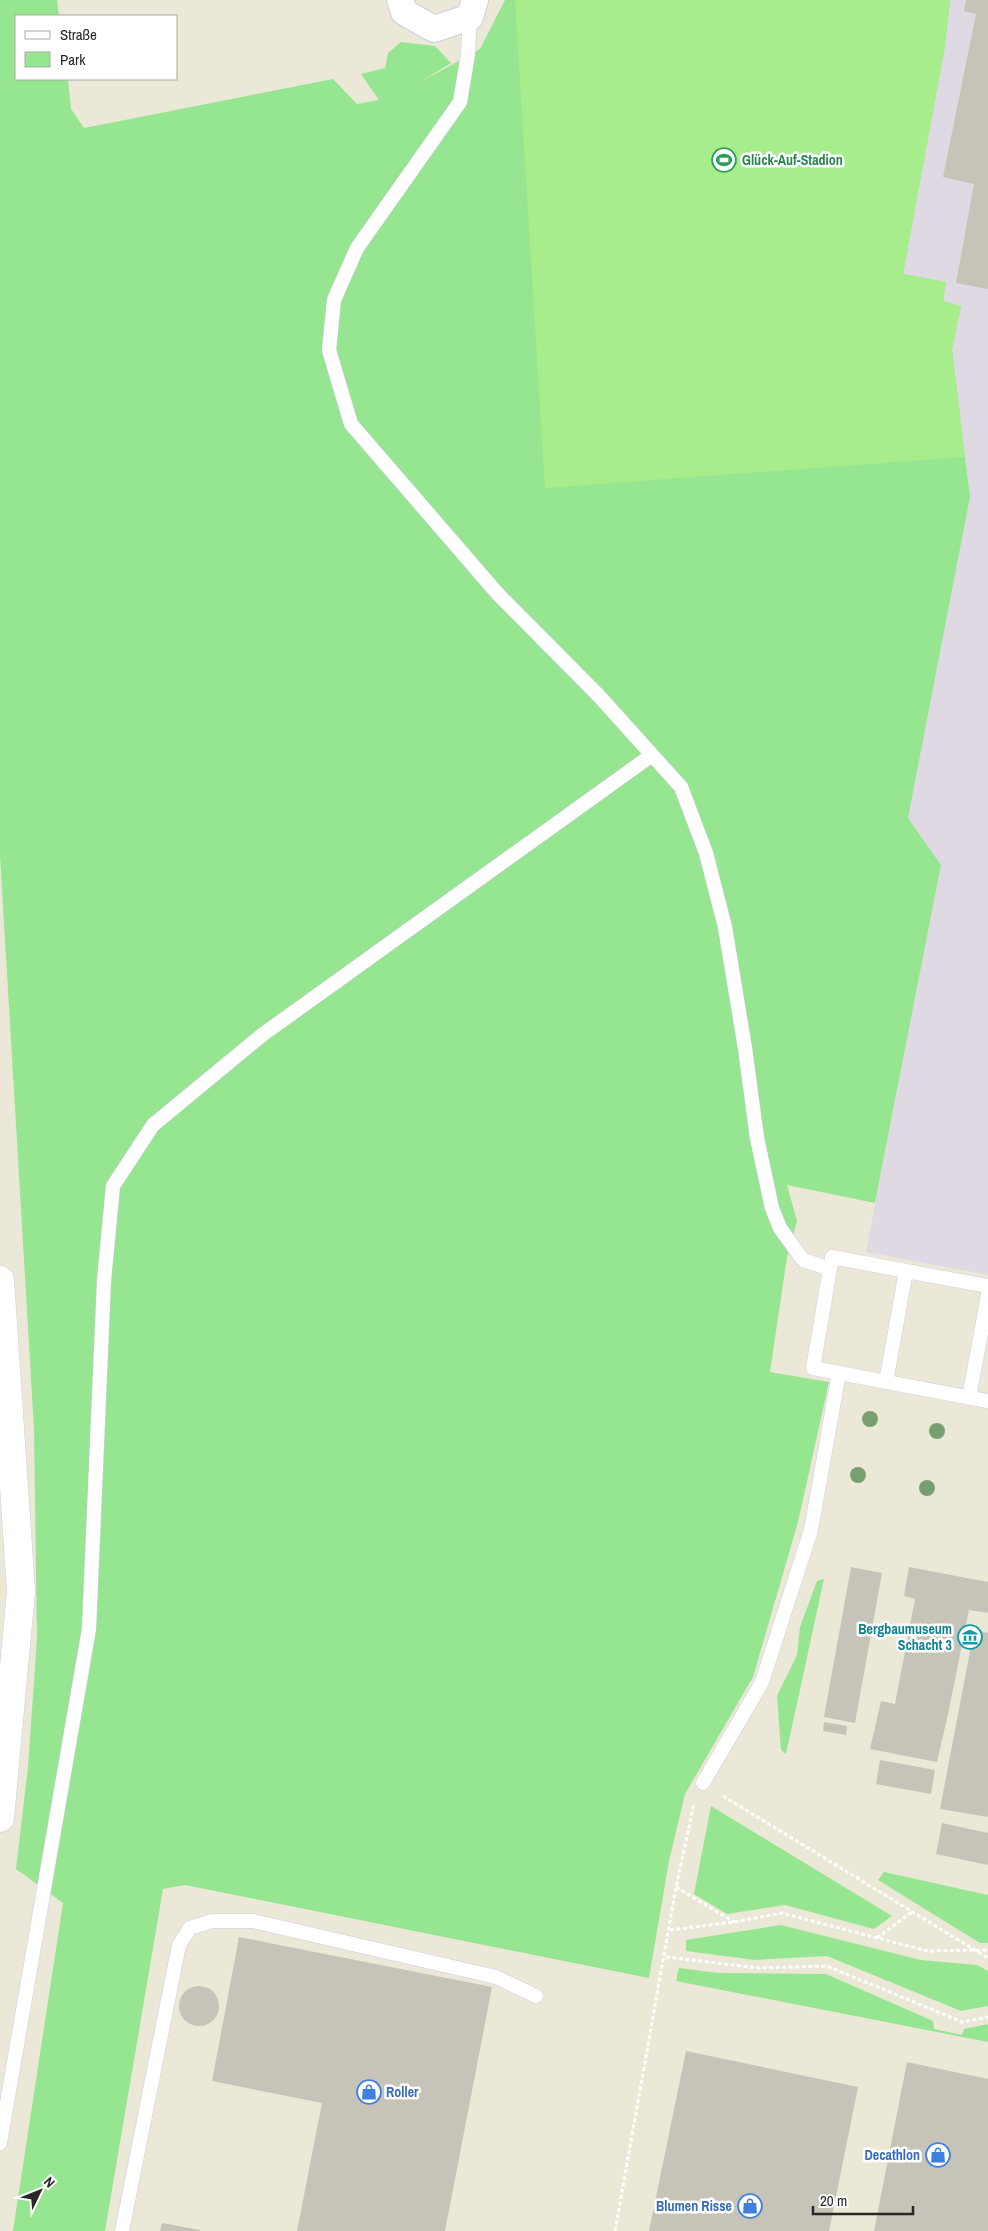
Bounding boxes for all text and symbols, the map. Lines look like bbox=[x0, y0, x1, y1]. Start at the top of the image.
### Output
legend bbox=[15, 15, 178, 80]
text: Straße bbox=[60, 24, 97, 45]
text: Park bbox=[60, 49, 86, 70]
sports icon: Glück-Auf-Stadion bbox=[711, 147, 737, 173]
place label: Glück-Auf-Stadion bbox=[742, 151, 843, 169]
place label: Bergbaumuseum Schacht 3 bbox=[858, 1620, 952, 1654]
museum icon: Bergbaumuseum Schacht 3 bbox=[957, 1624, 983, 1650]
shop icon: Roller bbox=[356, 2079, 382, 2105]
place label: Roller bbox=[386, 2083, 419, 2101]
shop icon: Decathlon bbox=[925, 2142, 951, 2168]
place label: Decathlon bbox=[865, 2146, 920, 2164]
north arrow bbox=[15, 2166, 65, 2216]
text: N bbox=[40, 2173, 59, 2191]
scale bar bbox=[813, 2184, 913, 2216]
text: 20 m bbox=[820, 2190, 847, 2211]
shop icon: Blumen Risse bbox=[737, 2193, 763, 2219]
place label: Blumen Risse bbox=[656, 2197, 732, 2215]

